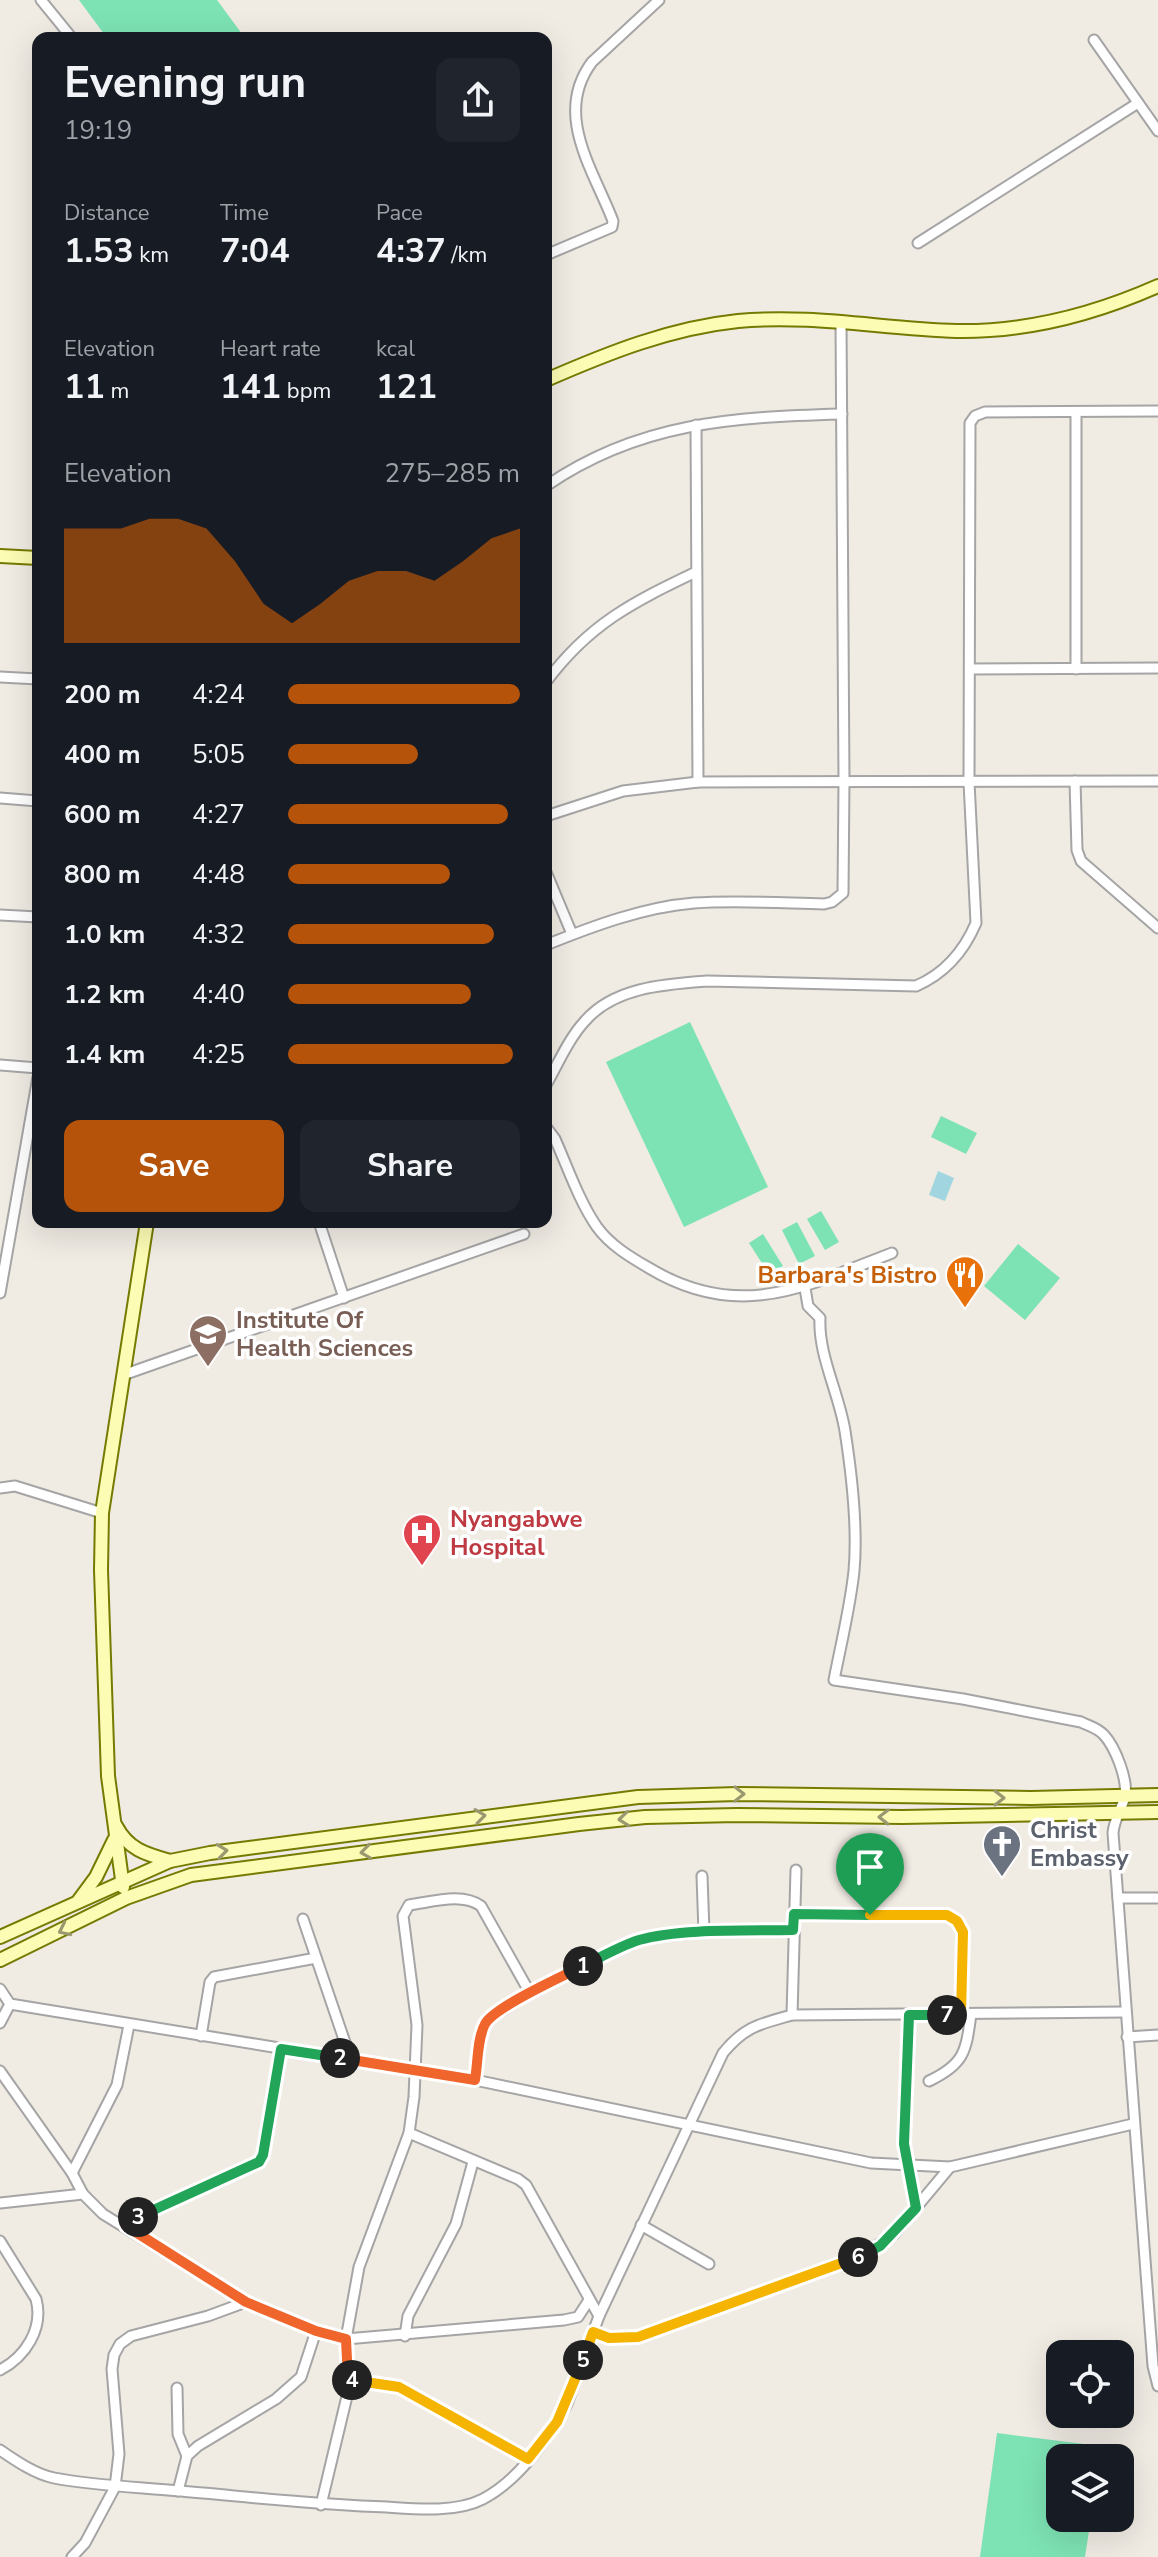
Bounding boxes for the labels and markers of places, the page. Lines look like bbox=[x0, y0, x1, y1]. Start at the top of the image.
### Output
restaurant icon: Barbara's Bistro bbox=[944, 1254, 986, 1309]
place label: Barbara's Bistro bbox=[758, 1259, 937, 1291]
place label: Institute Of Health Sciences bbox=[236, 1304, 413, 1364]
school or university icon: Institute Of Health Sciences bbox=[187, 1313, 229, 1368]
place label: Nyangabwe Hospital bbox=[450, 1503, 583, 1563]
hospital icon: Nyangabwe Hospital bbox=[401, 1512, 443, 1567]
place label: Christ Embassy bbox=[1030, 1814, 1129, 1874]
church icon: Christ Embassy bbox=[981, 1823, 1023, 1878]
pin bbox=[836, 1833, 904, 1915]
pin: 1 bbox=[563, 1946, 603, 1986]
pin: 7 bbox=[927, 1995, 967, 2035]
pin: 2 bbox=[320, 2038, 360, 2078]
pin: 3 bbox=[118, 2197, 158, 2237]
pin: 6 bbox=[838, 2237, 878, 2277]
pin: 5 bbox=[563, 2340, 603, 2380]
pin: 4 bbox=[332, 2360, 372, 2400]

